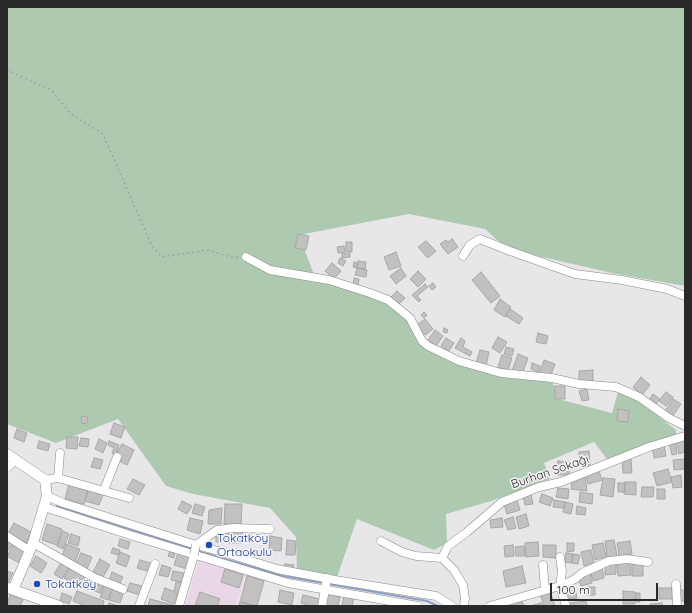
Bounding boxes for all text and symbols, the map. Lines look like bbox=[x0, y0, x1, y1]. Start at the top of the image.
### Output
street label: Burhan Sokağı bbox=[509, 452, 591, 492]
place label: Tokatköy Ortaokulu bbox=[217, 531, 272, 559]
marker: Tokatköy Ortaokulu bbox=[204, 540, 214, 550]
scale bar bbox=[552, 575, 660, 601]
place label: Tokatköy bbox=[45, 577, 96, 591]
marker: Tokatköy bbox=[32, 579, 42, 589]
text: 100 m bbox=[557, 582, 590, 597]

